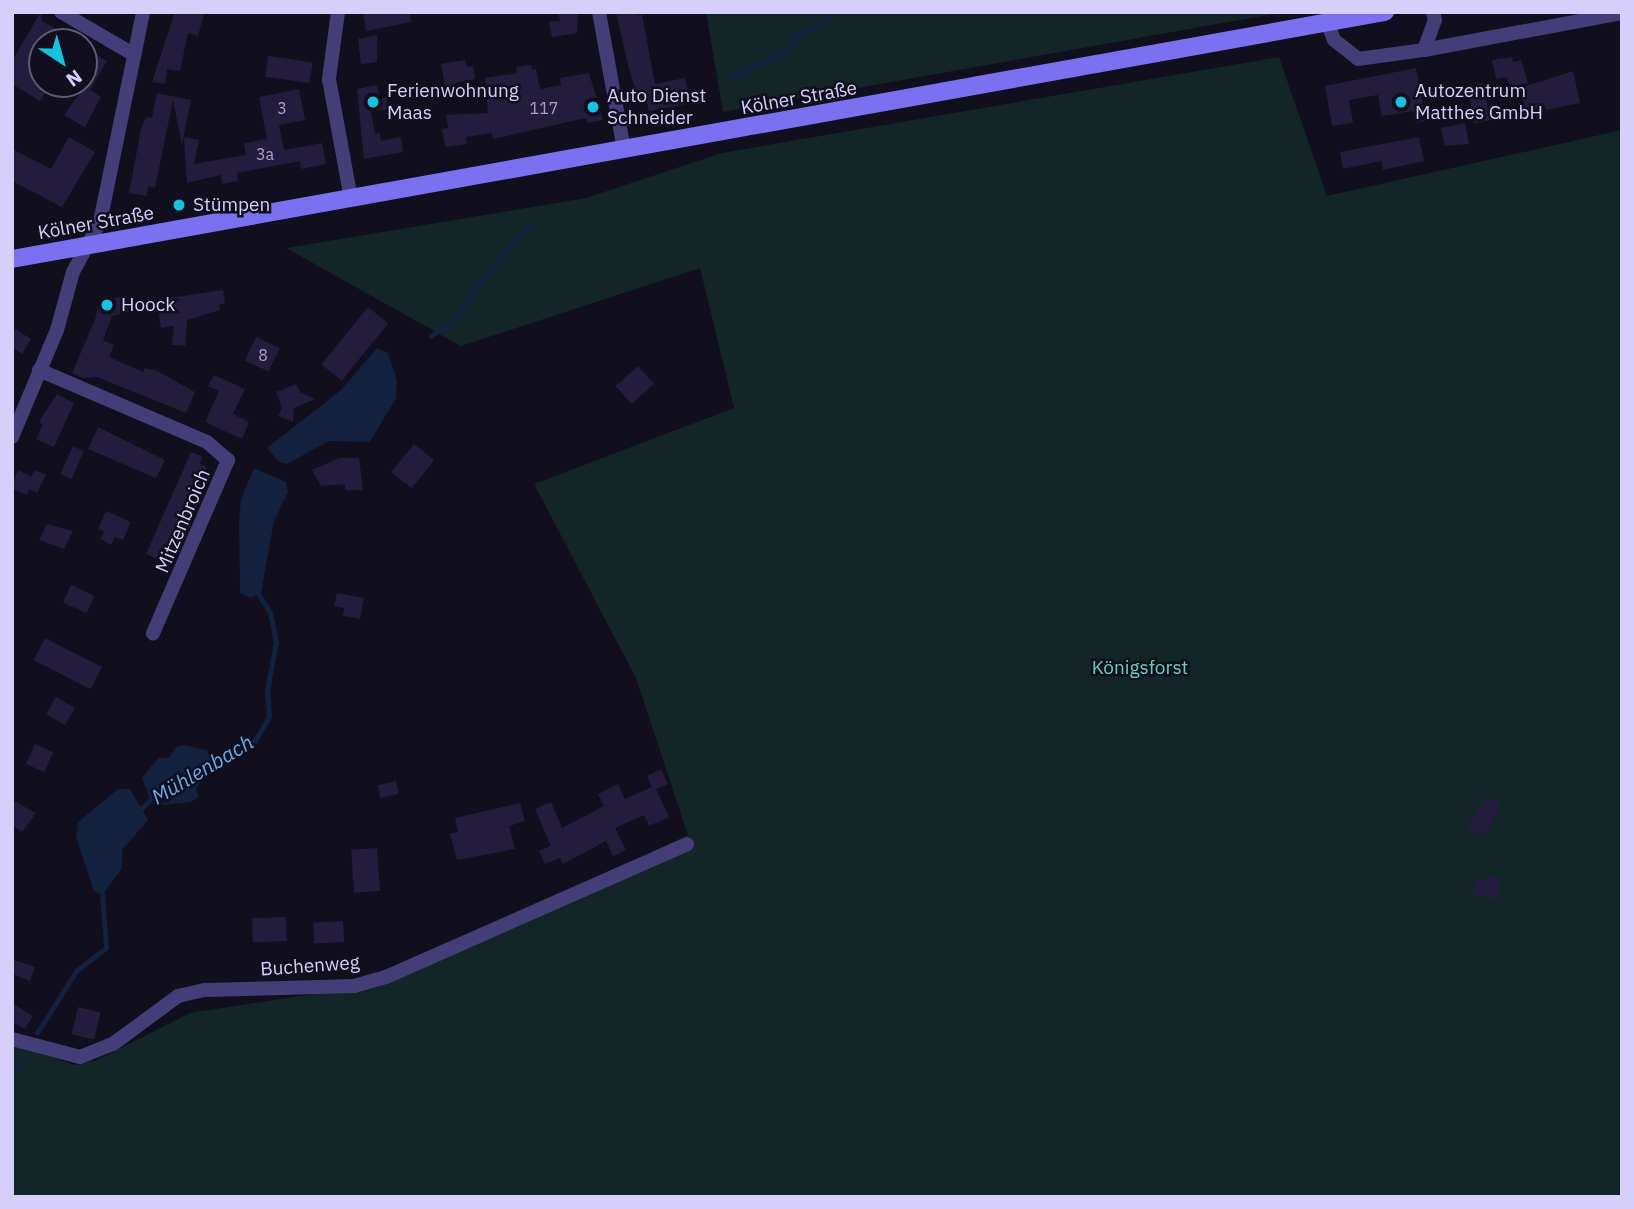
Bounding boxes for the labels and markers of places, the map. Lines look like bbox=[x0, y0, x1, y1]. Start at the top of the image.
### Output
place label: Ferienwohnung Maas bbox=[387, 80, 519, 124]
place label: Autozentrum Matthes GmbH bbox=[1415, 80, 1543, 124]
place label: Auto Dienst Schneider bbox=[607, 85, 706, 129]
marker: Ferienwohnung Maas bbox=[365, 94, 381, 110]
marker: Autozentrum Matthes GmbH bbox=[1393, 94, 1409, 110]
marker: Auto Dienst Schneider bbox=[585, 99, 601, 115]
place label: Stümpen bbox=[193, 194, 270, 216]
marker: Stümpen bbox=[171, 197, 187, 213]
place label: Hoock bbox=[121, 294, 175, 316]
marker: Hoock bbox=[99, 297, 115, 313]

